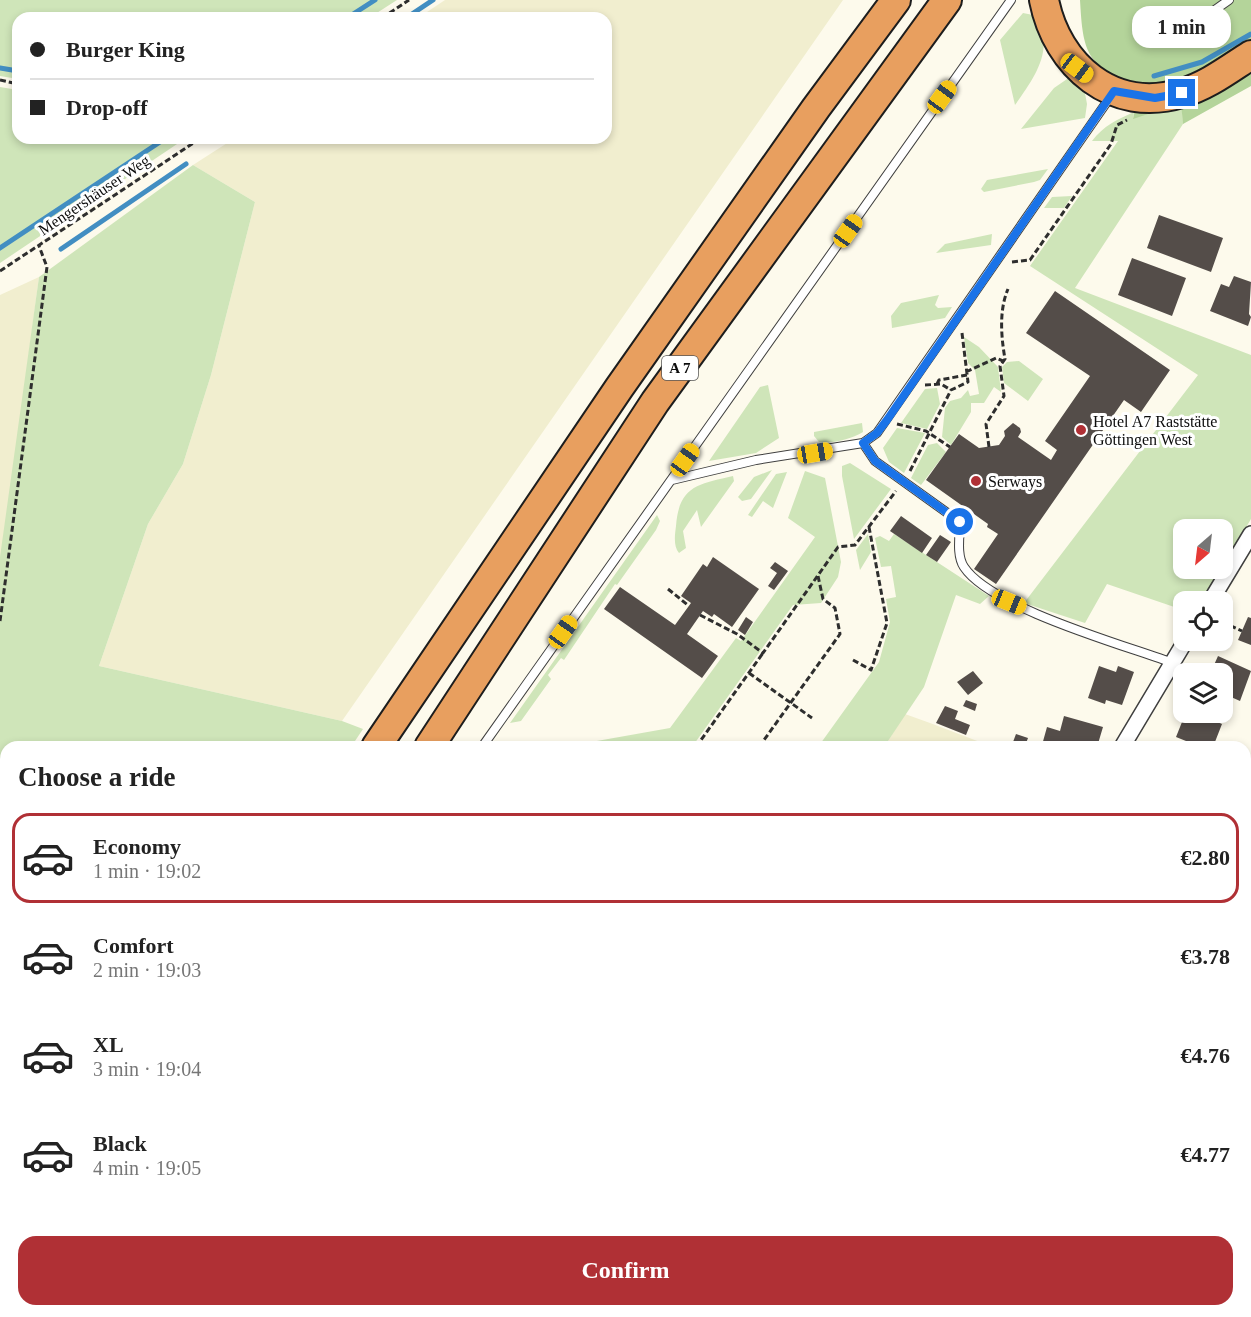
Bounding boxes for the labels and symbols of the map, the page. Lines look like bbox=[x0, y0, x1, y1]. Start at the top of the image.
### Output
callout: 1 min bbox=[1132, 6, 1232, 48]
car bbox=[1057, 50, 1097, 86]
car bbox=[924, 77, 960, 117]
route end bbox=[1168, 79, 1195, 106]
street label: Mengershäuser Weg bbox=[35, 152, 153, 239]
car bbox=[830, 211, 866, 251]
road number: A 7 bbox=[662, 356, 698, 380]
place label: Hotel A7 Raststätte Göttingen West bbox=[1093, 413, 1217, 449]
marker: Hotel A7 Raststätte Göttingen West bbox=[1074, 423, 1088, 437]
car bbox=[667, 440, 703, 480]
car bbox=[796, 441, 834, 465]
place label: Serways bbox=[988, 473, 1042, 491]
marker: Serways bbox=[969, 474, 983, 488]
route start bbox=[946, 508, 973, 535]
north arrow bbox=[1173, 519, 1233, 579]
car bbox=[989, 587, 1029, 617]
car bbox=[545, 612, 581, 652]

